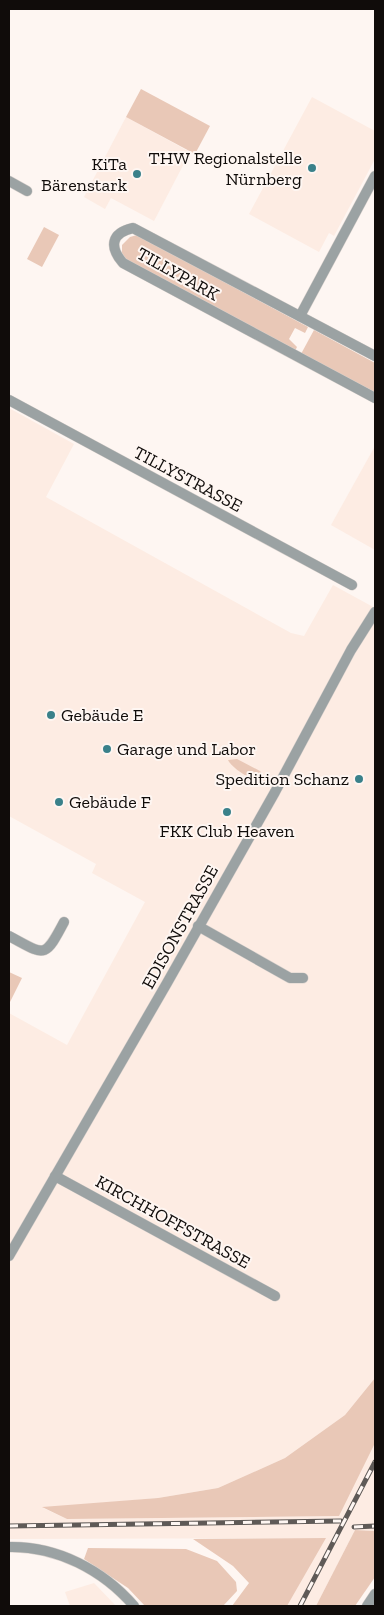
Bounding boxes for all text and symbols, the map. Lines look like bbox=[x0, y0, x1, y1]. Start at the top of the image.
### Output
place label: THW Regionalstelle Nürnberg bbox=[149, 147, 302, 190]
place label: KiTa Bärenstark bbox=[41, 153, 128, 196]
marker: THW Regionalstelle Nürnberg bbox=[306, 162, 318, 174]
marker: KiTa Bärenstark bbox=[131, 168, 143, 180]
street label: TILLYPARK bbox=[133, 242, 223, 306]
street label: TILLYSTRASSE bbox=[130, 441, 246, 517]
place label: Gebäude E bbox=[61, 704, 143, 726]
marker: Gebäude E bbox=[45, 709, 57, 721]
place label: Garage und Labor bbox=[117, 738, 256, 760]
marker: Garage und Labor bbox=[101, 743, 113, 755]
place label: Spedition Schanz bbox=[215, 768, 349, 790]
marker: Spedition Schanz bbox=[353, 773, 365, 785]
place label: Gebäude F bbox=[69, 791, 151, 813]
marker: Gebäude F bbox=[53, 796, 65, 808]
marker: FKK Club Heaven bbox=[221, 806, 233, 818]
place label: FKK Club Heaven bbox=[160, 820, 295, 842]
street label: EDISONSTRASSE bbox=[137, 861, 223, 993]
street label: KIRCHHOFFSTRASSE bbox=[92, 1170, 254, 1274]

